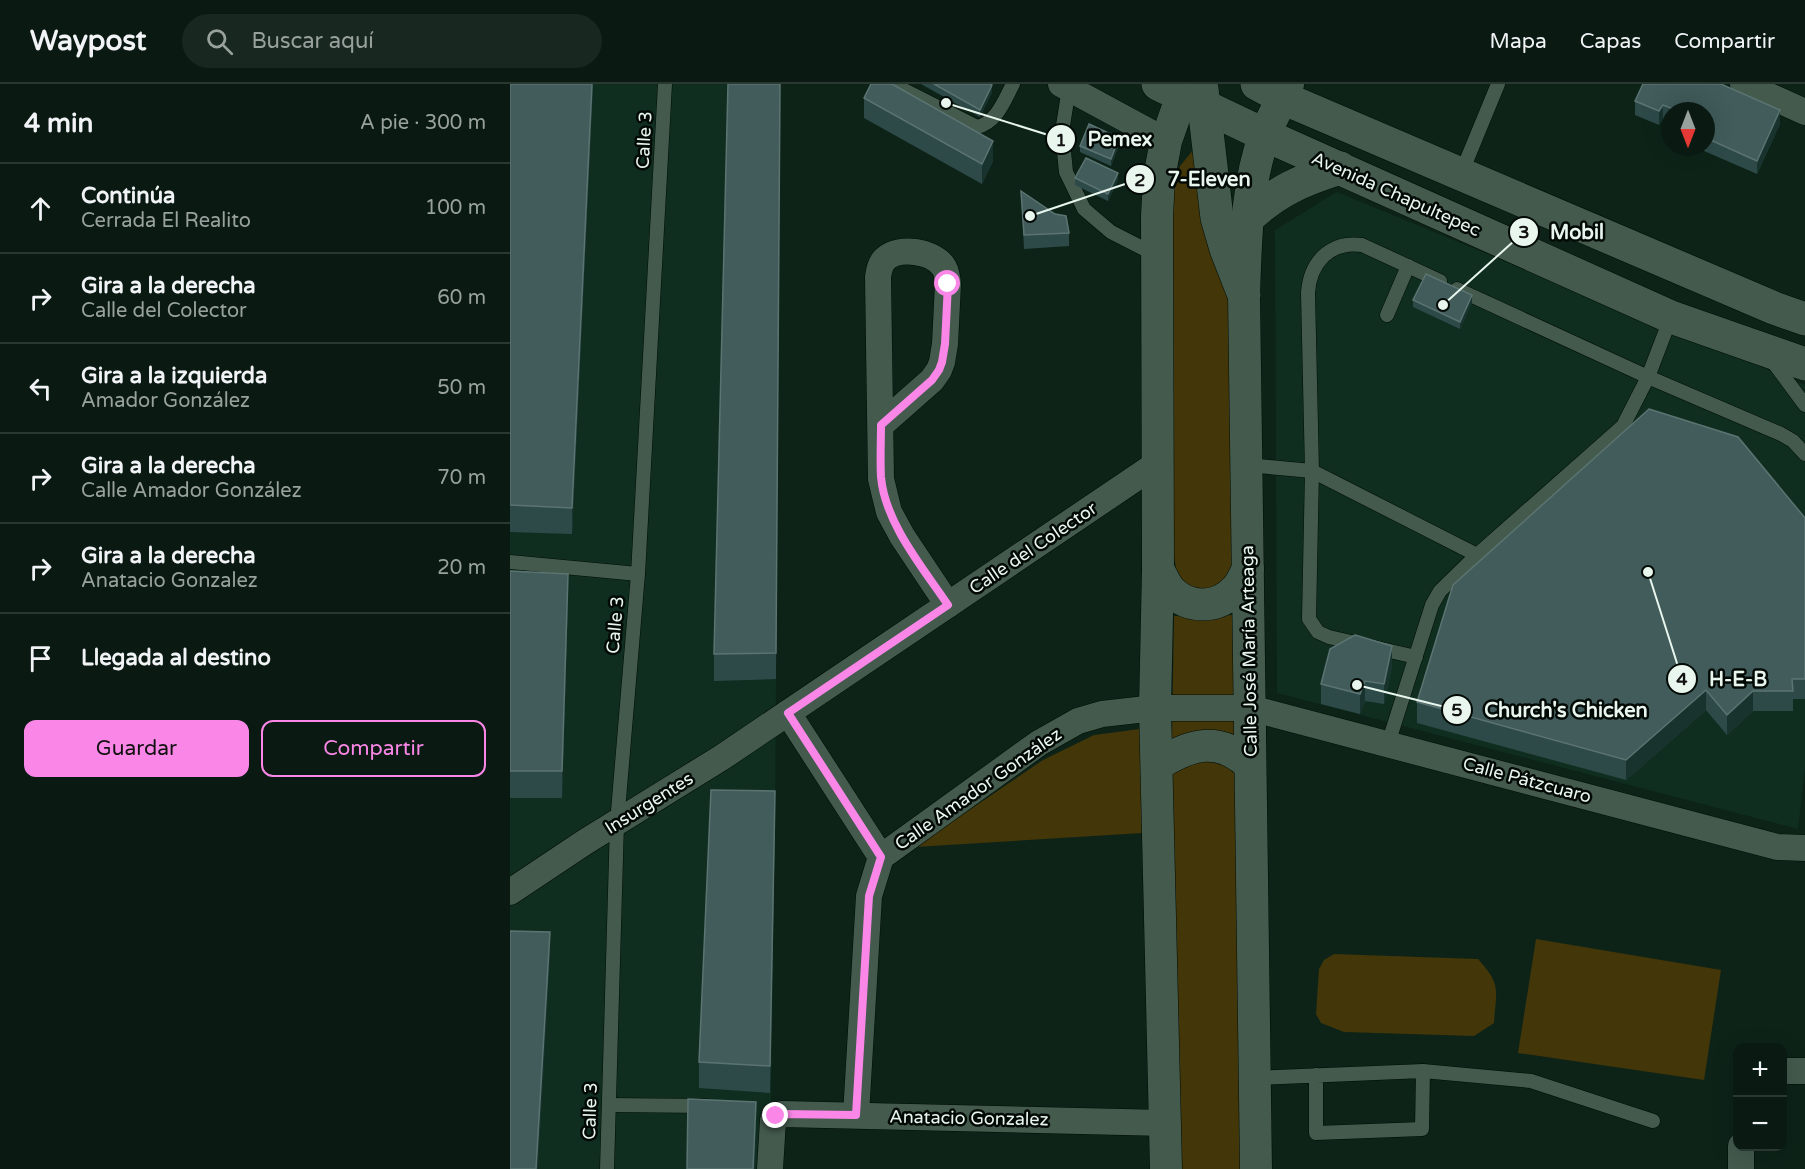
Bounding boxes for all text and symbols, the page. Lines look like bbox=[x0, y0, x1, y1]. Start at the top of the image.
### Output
search box bbox=[182, 14, 602, 68]
text: Waypost bbox=[30, 24, 146, 58]
icon: search bbox=[203, 25, 236, 58]
text: Buscar aquí bbox=[251, 28, 374, 54]
text: Mapa bbox=[1490, 29, 1547, 54]
text: Capas bbox=[1580, 29, 1641, 54]
text: Compartir bbox=[1674, 29, 1775, 54]
north arrow bbox=[1661, 102, 1715, 156]
text: 4 min bbox=[24, 108, 93, 139]
text: A pie · 300 m bbox=[360, 111, 486, 135]
street label: Calle 3 bbox=[632, 111, 656, 169]
callout: Pemex bbox=[1046, 120, 1165, 158]
text: Pemex bbox=[1088, 128, 1153, 152]
text: 1 bbox=[1055, 129, 1067, 151]
street label: Avenida Chapultepec bbox=[1308, 147, 1484, 241]
callout: 7-Eleven bbox=[1125, 160, 1262, 198]
text: 7-Eleven bbox=[1167, 168, 1251, 192]
text: 2 bbox=[1134, 169, 1146, 191]
text: Continúa bbox=[81, 183, 175, 209]
icon: ahead bbox=[24, 192, 57, 225]
text: 100 m bbox=[425, 196, 486, 220]
text: Cerrada El Realito bbox=[81, 209, 251, 233]
callout: Mobil bbox=[1509, 213, 1616, 251]
text: 3 bbox=[1518, 221, 1530, 243]
text: Mobil bbox=[1550, 221, 1604, 245]
route start bbox=[934, 270, 960, 296]
text: Gira a la derecha bbox=[81, 273, 256, 299]
icon: right bbox=[24, 282, 57, 315]
text: 60 m bbox=[437, 286, 486, 310]
text: Calle del Colector bbox=[81, 299, 247, 323]
text: Gira a la izquierda bbox=[81, 363, 267, 389]
icon: left bbox=[24, 372, 57, 405]
text: 50 m bbox=[437, 376, 486, 400]
text: Amador González bbox=[81, 389, 250, 413]
text: Gira a la derecha bbox=[81, 453, 256, 479]
icon: right bbox=[24, 462, 57, 495]
text: 70 m bbox=[437, 466, 486, 490]
text: Calle Amador González bbox=[81, 479, 302, 503]
street label: Calle del Colector bbox=[965, 497, 1101, 599]
text: Gira a la derecha bbox=[81, 543, 256, 569]
street label: Calle José María Arteaga bbox=[1236, 545, 1262, 757]
icon: right bbox=[24, 552, 57, 585]
text: 20 m bbox=[437, 556, 486, 580]
text: Anatacio Gonzalez bbox=[81, 569, 258, 593]
street label: Calle 3 bbox=[602, 595, 628, 655]
icon: arrive bbox=[24, 642, 57, 675]
text: Llegada al destino bbox=[81, 645, 271, 671]
callout: H-E-B bbox=[1667, 660, 1779, 698]
text: 4 bbox=[1676, 668, 1688, 690]
text: H-E-B bbox=[1709, 668, 1767, 692]
callout: Church's Chicken bbox=[1442, 691, 1660, 729]
text: 5 bbox=[1451, 699, 1463, 721]
text: Church's Chicken bbox=[1484, 699, 1648, 723]
button: Guardar bbox=[24, 720, 249, 777]
button: Compartir bbox=[261, 720, 486, 777]
street label: Calle Amador González bbox=[890, 723, 1066, 855]
street label: Calle Pátzcuaro bbox=[1460, 752, 1594, 808]
street label: Insurgentes bbox=[601, 767, 697, 839]
map controls bbox=[1733, 1043, 1787, 1151]
button: + bbox=[1733, 1043, 1787, 1097]
street label: Calle 3 bbox=[578, 1082, 602, 1140]
button: − bbox=[1733, 1097, 1787, 1151]
route end bbox=[762, 1102, 788, 1128]
street label: Anatacio Gonzalez bbox=[889, 1106, 1049, 1130]

